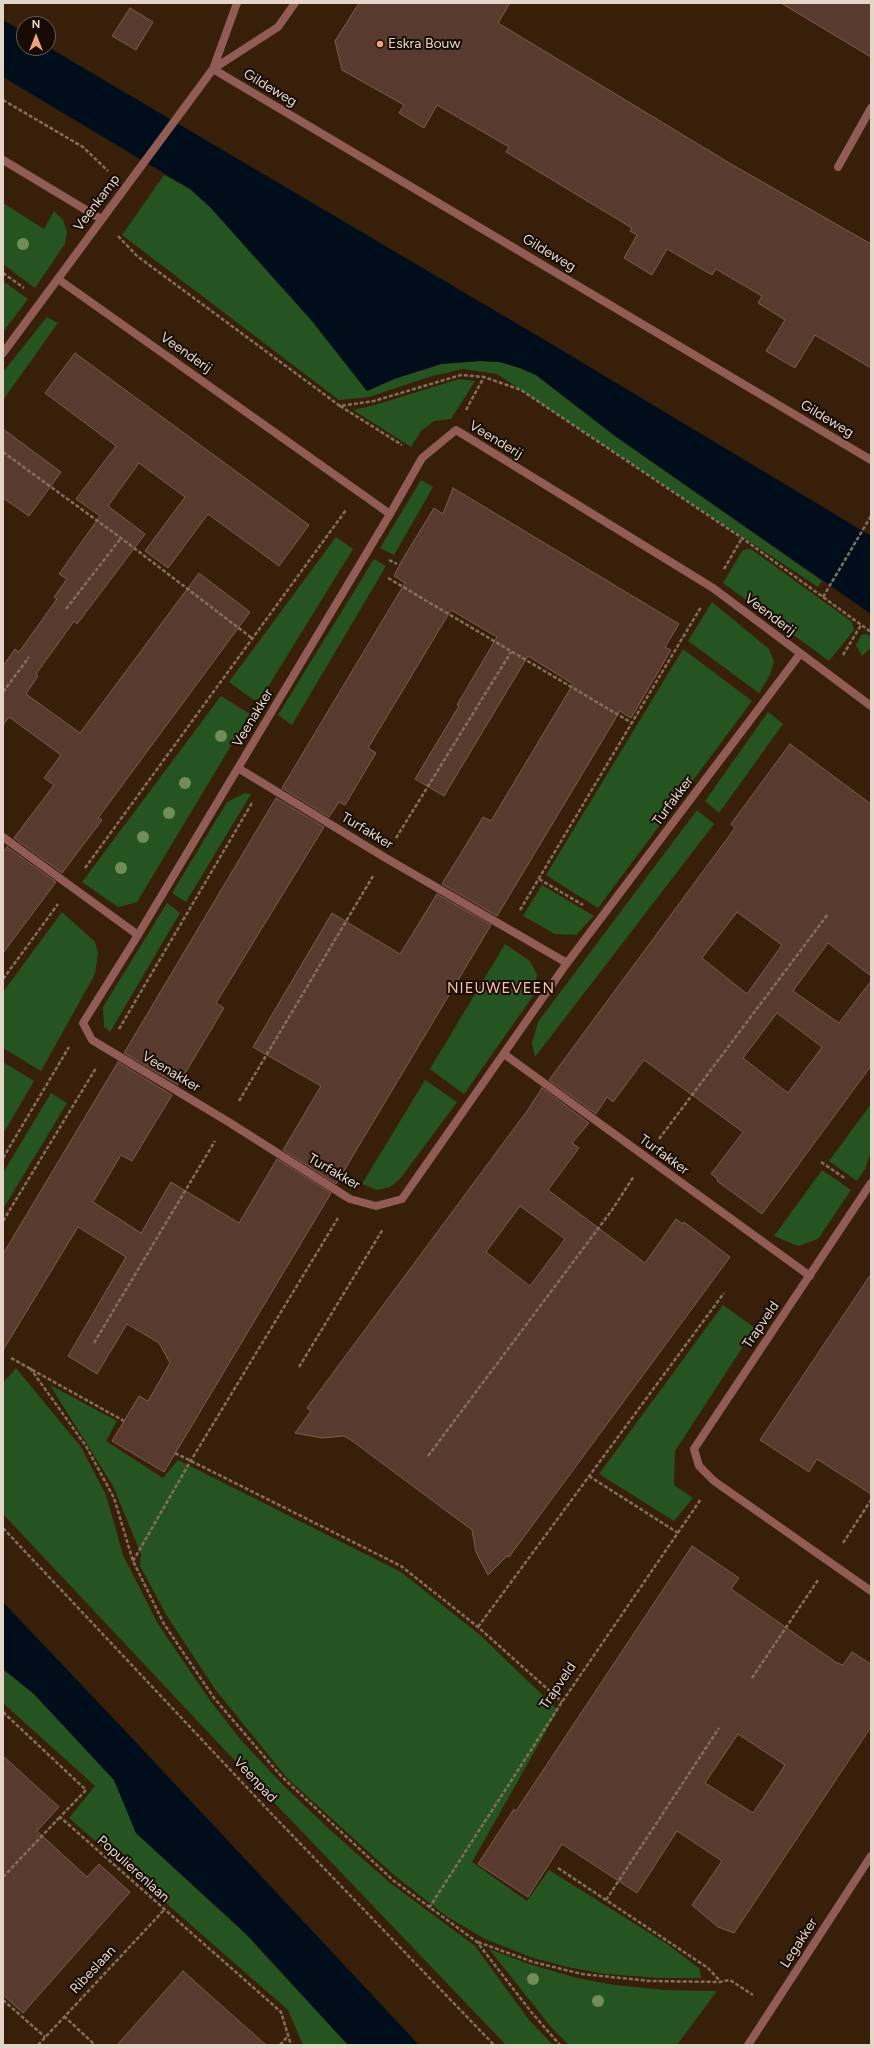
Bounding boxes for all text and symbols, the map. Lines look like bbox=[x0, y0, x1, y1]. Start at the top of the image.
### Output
north arrow bbox=[16, 16, 56, 56]
text: N bbox=[32, 18, 40, 31]
place label: Eskra Bouw bbox=[388, 36, 460, 52]
marker: Eskra Bouw bbox=[375, 39, 385, 49]
street label: Gildeweg bbox=[240, 66, 300, 110]
street label: Veenkamp bbox=[70, 172, 124, 234]
street label: Gildeweg bbox=[519, 231, 579, 275]
street label: Veenderij bbox=[157, 329, 215, 377]
street label: Gildeweg bbox=[797, 397, 857, 441]
street label: Veenderij bbox=[466, 417, 526, 463]
street label: Veenderij bbox=[741, 590, 799, 640]
street label: Veenakker bbox=[229, 686, 277, 750]
street label: Turfakker bbox=[649, 773, 697, 829]
street label: Turfakker bbox=[338, 809, 396, 853]
district label: NIEUWEVEEN bbox=[447, 980, 555, 998]
street label: Veenakker bbox=[139, 1048, 203, 1096]
street label: Turfakker bbox=[636, 1131, 692, 1179]
street label: Turfakker bbox=[305, 1150, 363, 1194]
street label: Trapveld bbox=[739, 1298, 783, 1352]
street label: Trapveld bbox=[536, 1659, 580, 1713]
street label: Veenpad bbox=[230, 1754, 280, 1806]
street label: Populierenlaan bbox=[93, 1832, 173, 1906]
street label: Legakker bbox=[777, 1915, 821, 1971]
street label: Ribeslaan bbox=[67, 1942, 119, 1998]

